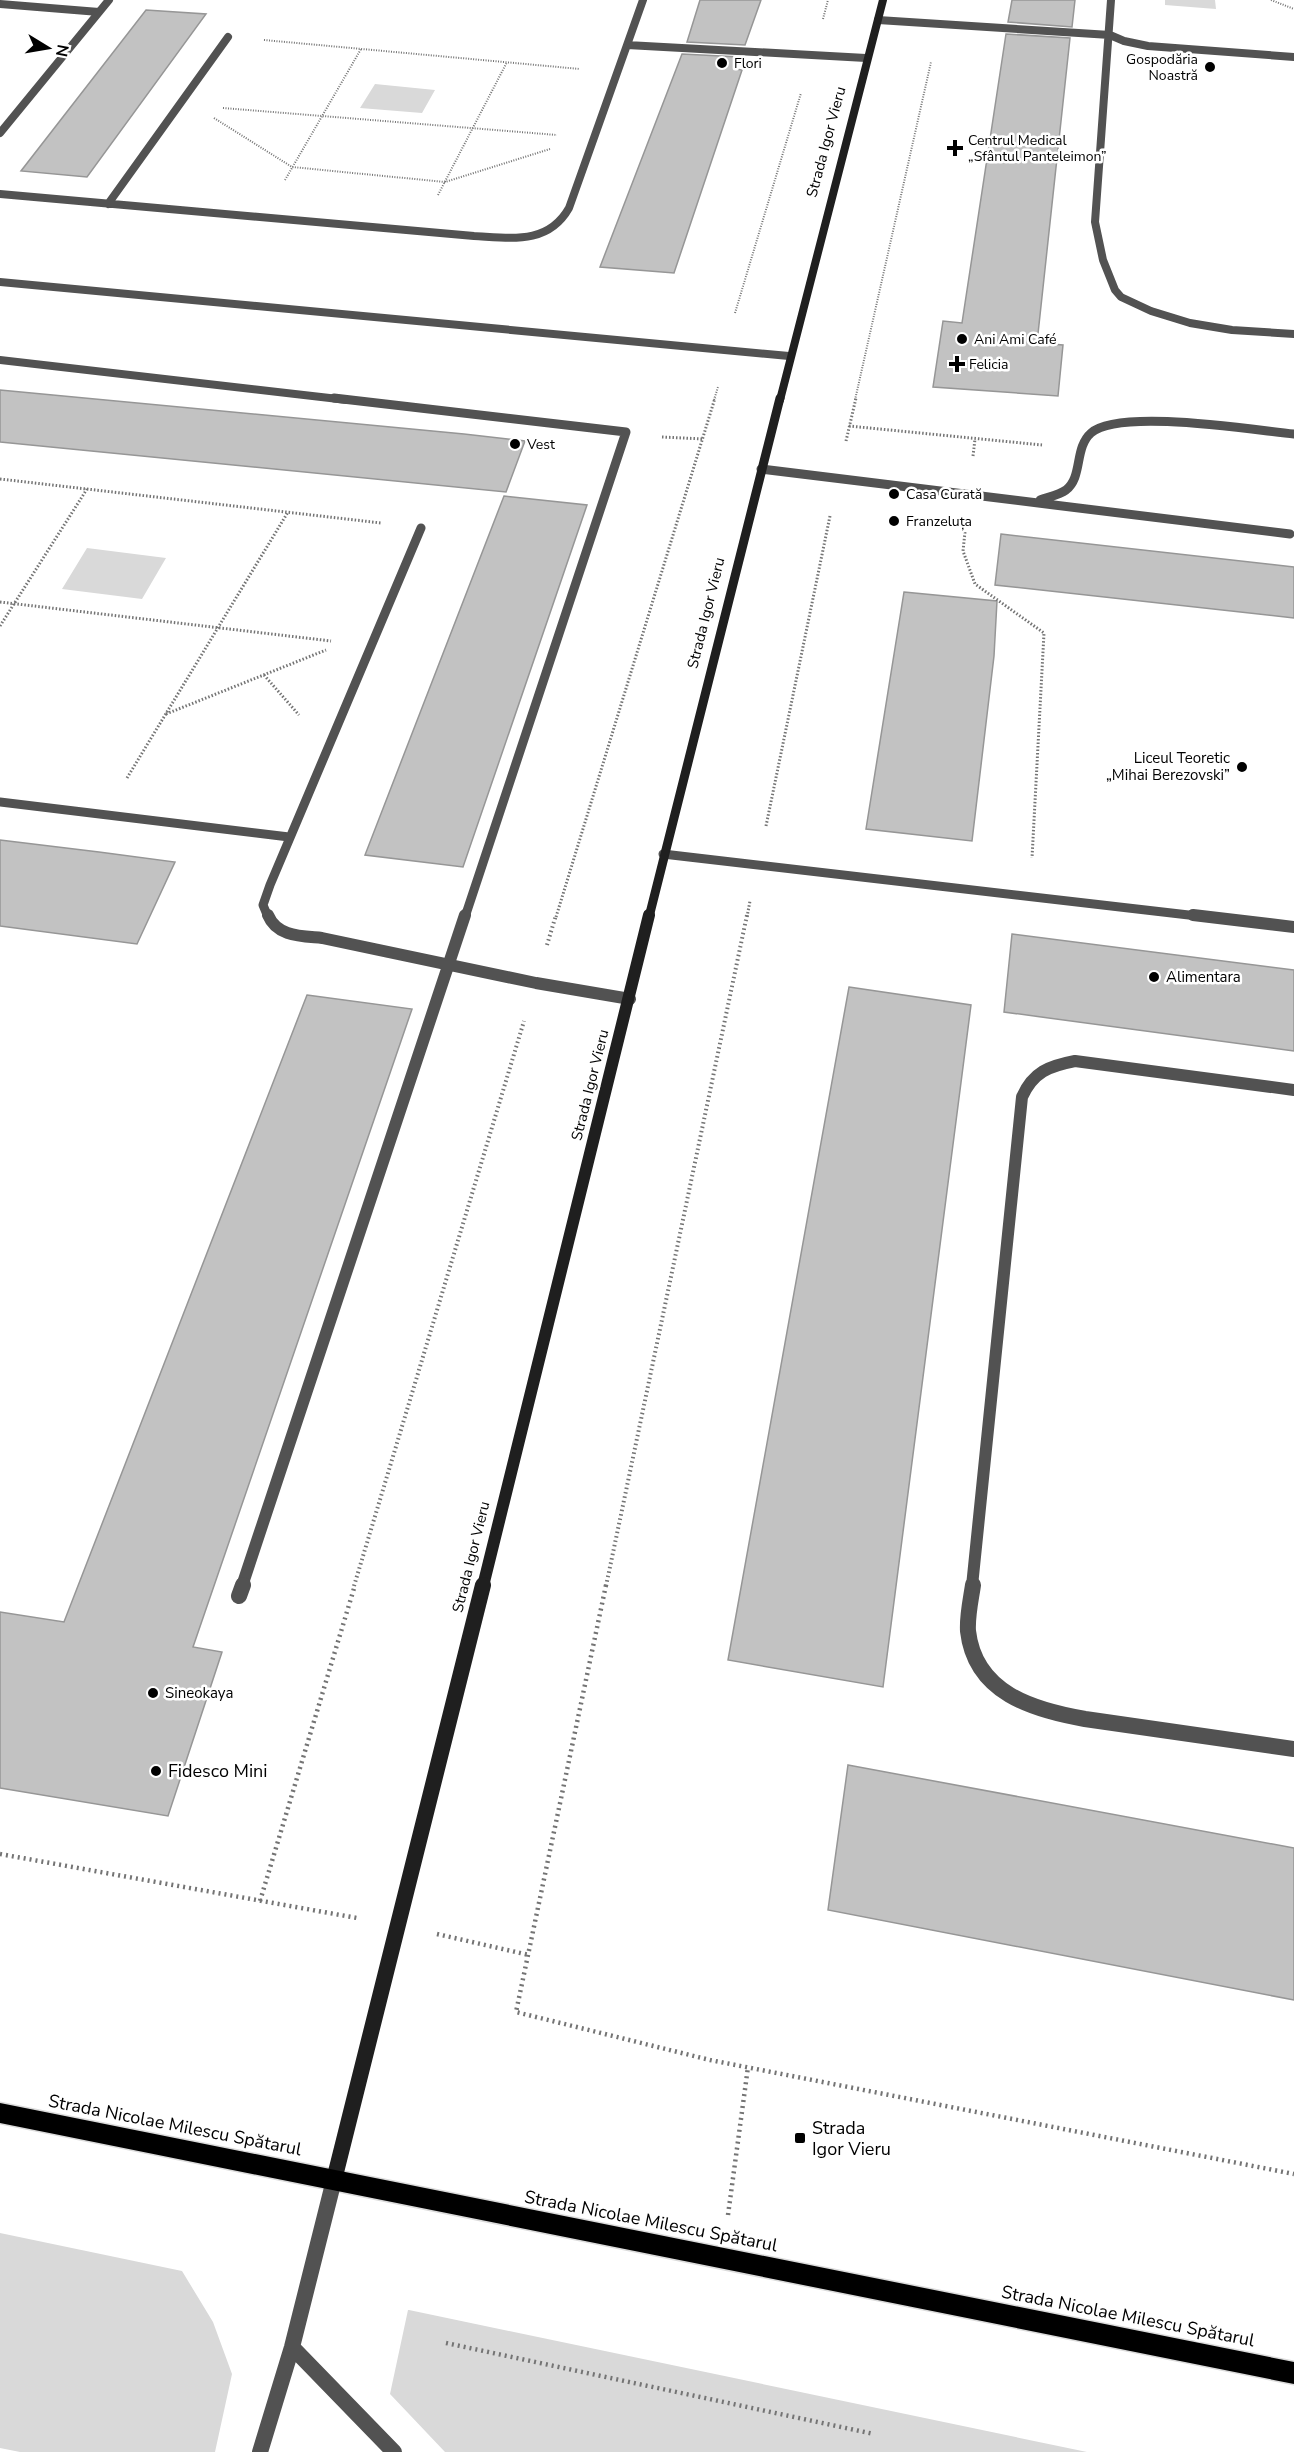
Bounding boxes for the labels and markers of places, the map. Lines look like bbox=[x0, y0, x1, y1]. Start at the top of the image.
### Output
place label: Gospodăria Noastră bbox=[1126, 50, 1198, 85]
place label: Flori bbox=[734, 54, 762, 73]
marker: Flori bbox=[715, 56, 729, 70]
marker: Gospodăria Noastră bbox=[1203, 60, 1217, 74]
place label: Centrul Medical „Sfântul Panteleimon” bbox=[968, 131, 1107, 166]
marker: Centrul Medical „Sfântul Panteleimon” bbox=[946, 139, 964, 157]
place label: Ani Ami Café bbox=[974, 330, 1057, 349]
marker: Ani Ami Café bbox=[955, 332, 969, 346]
place label: Felicia bbox=[969, 355, 1008, 374]
marker: Felicia bbox=[950, 357, 964, 371]
place label: Vest bbox=[526, 435, 555, 454]
marker: Vest bbox=[508, 437, 522, 451]
place label: Casa Curată bbox=[906, 485, 982, 504]
marker: Casa Curată bbox=[887, 487, 901, 501]
place label: Franzeluța bbox=[906, 512, 972, 531]
marker: Franzeluța bbox=[887, 514, 901, 528]
place label: Liceul Teoretic „Mihai Berezovski” bbox=[1106, 748, 1230, 785]
marker: Liceul Teoretic „Mihai Berezovski” bbox=[1235, 760, 1249, 774]
place label: Alimentara bbox=[1166, 967, 1241, 987]
marker: Alimentara bbox=[1147, 970, 1161, 984]
place label: Sineokaya bbox=[165, 1683, 233, 1703]
marker: Sineokaya bbox=[146, 1686, 160, 1700]
place label: Fidesco Mini bbox=[168, 1759, 268, 1783]
marker: Fidesco Mini bbox=[149, 1764, 163, 1778]
place label: Strada Igor Vieru bbox=[812, 2116, 891, 2161]
marker: Strada Igor Vieru bbox=[793, 2131, 807, 2145]

